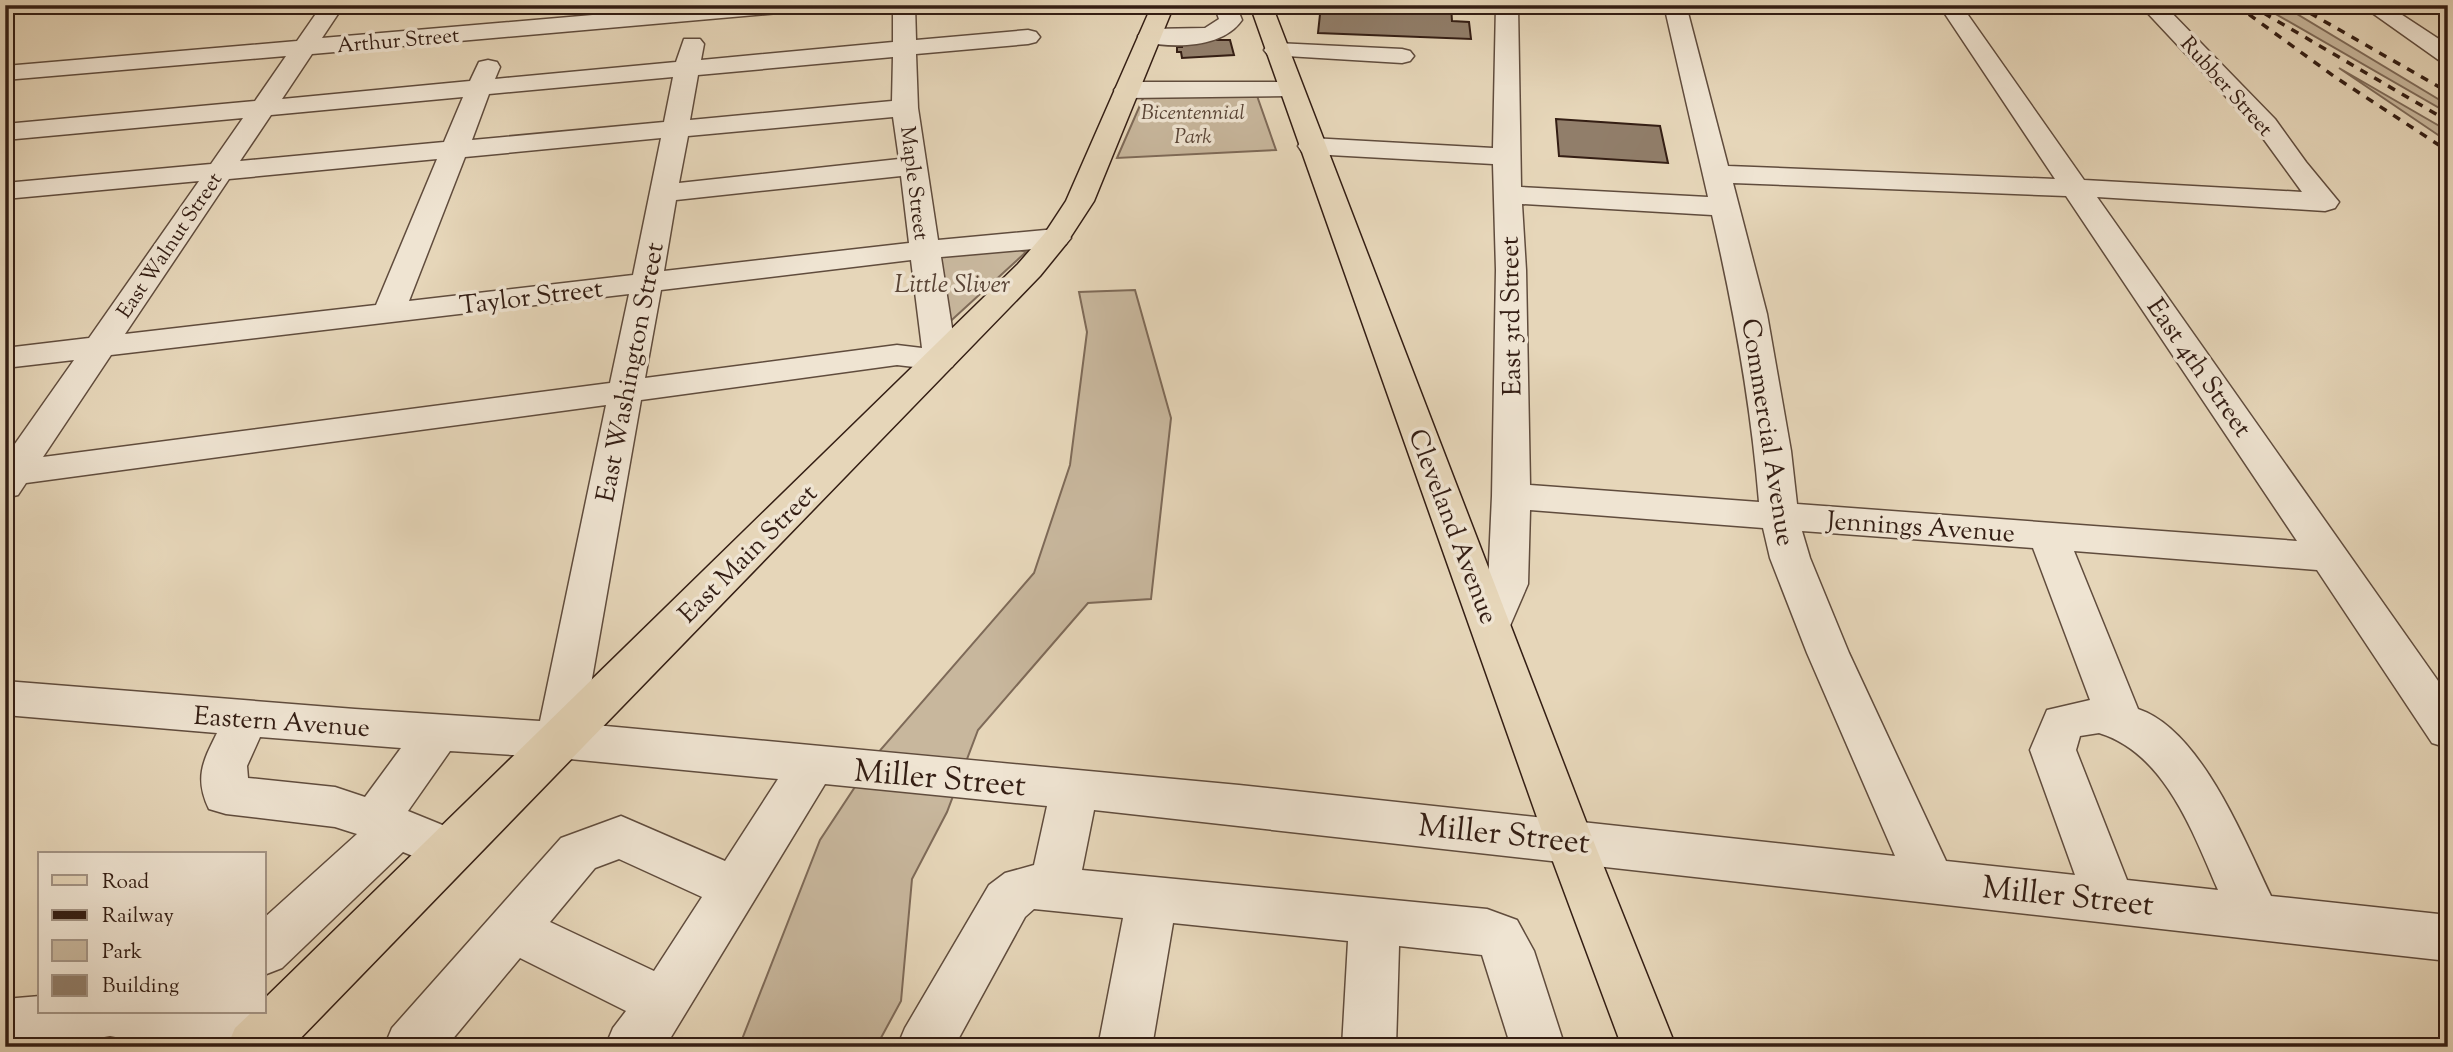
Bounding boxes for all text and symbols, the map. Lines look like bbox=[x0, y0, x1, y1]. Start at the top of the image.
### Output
street label: Arthur Street bbox=[336, 22, 460, 62]
street label: Rubber Street bbox=[2172, 31, 2279, 144]
park label: Bicentennial Park bbox=[1141, 99, 1245, 153]
street label: Maple Street bbox=[891, 125, 935, 242]
street label: East Walnut Street bbox=[111, 167, 231, 325]
street label: East 3rd Street bbox=[1493, 236, 1532, 396]
street label: East Washington Street bbox=[588, 240, 675, 505]
park label: Little Sliver bbox=[894, 267, 1010, 304]
street label: Taylor Street bbox=[458, 271, 605, 326]
street label: East 4th Street bbox=[2136, 291, 2260, 445]
street label: Commercial Avenue bbox=[1730, 316, 1803, 549]
street label: Cleveland Avenue bbox=[1397, 424, 1506, 630]
street label: East Main Street bbox=[671, 477, 827, 633]
street label: Jennings Avenue bbox=[1824, 503, 2016, 554]
street label: Eastern Avenue bbox=[193, 699, 371, 748]
street label: Miller Street bbox=[852, 750, 1028, 810]
street label: Miller Street bbox=[1416, 804, 1592, 868]
legend bbox=[38, 852, 266, 1014]
street label: Miller Street bbox=[1980, 866, 2156, 930]
text: Road bbox=[102, 868, 149, 898]
text: Railway bbox=[102, 902, 174, 932]
text: Park bbox=[102, 938, 143, 968]
text: Building bbox=[102, 972, 179, 1002]

